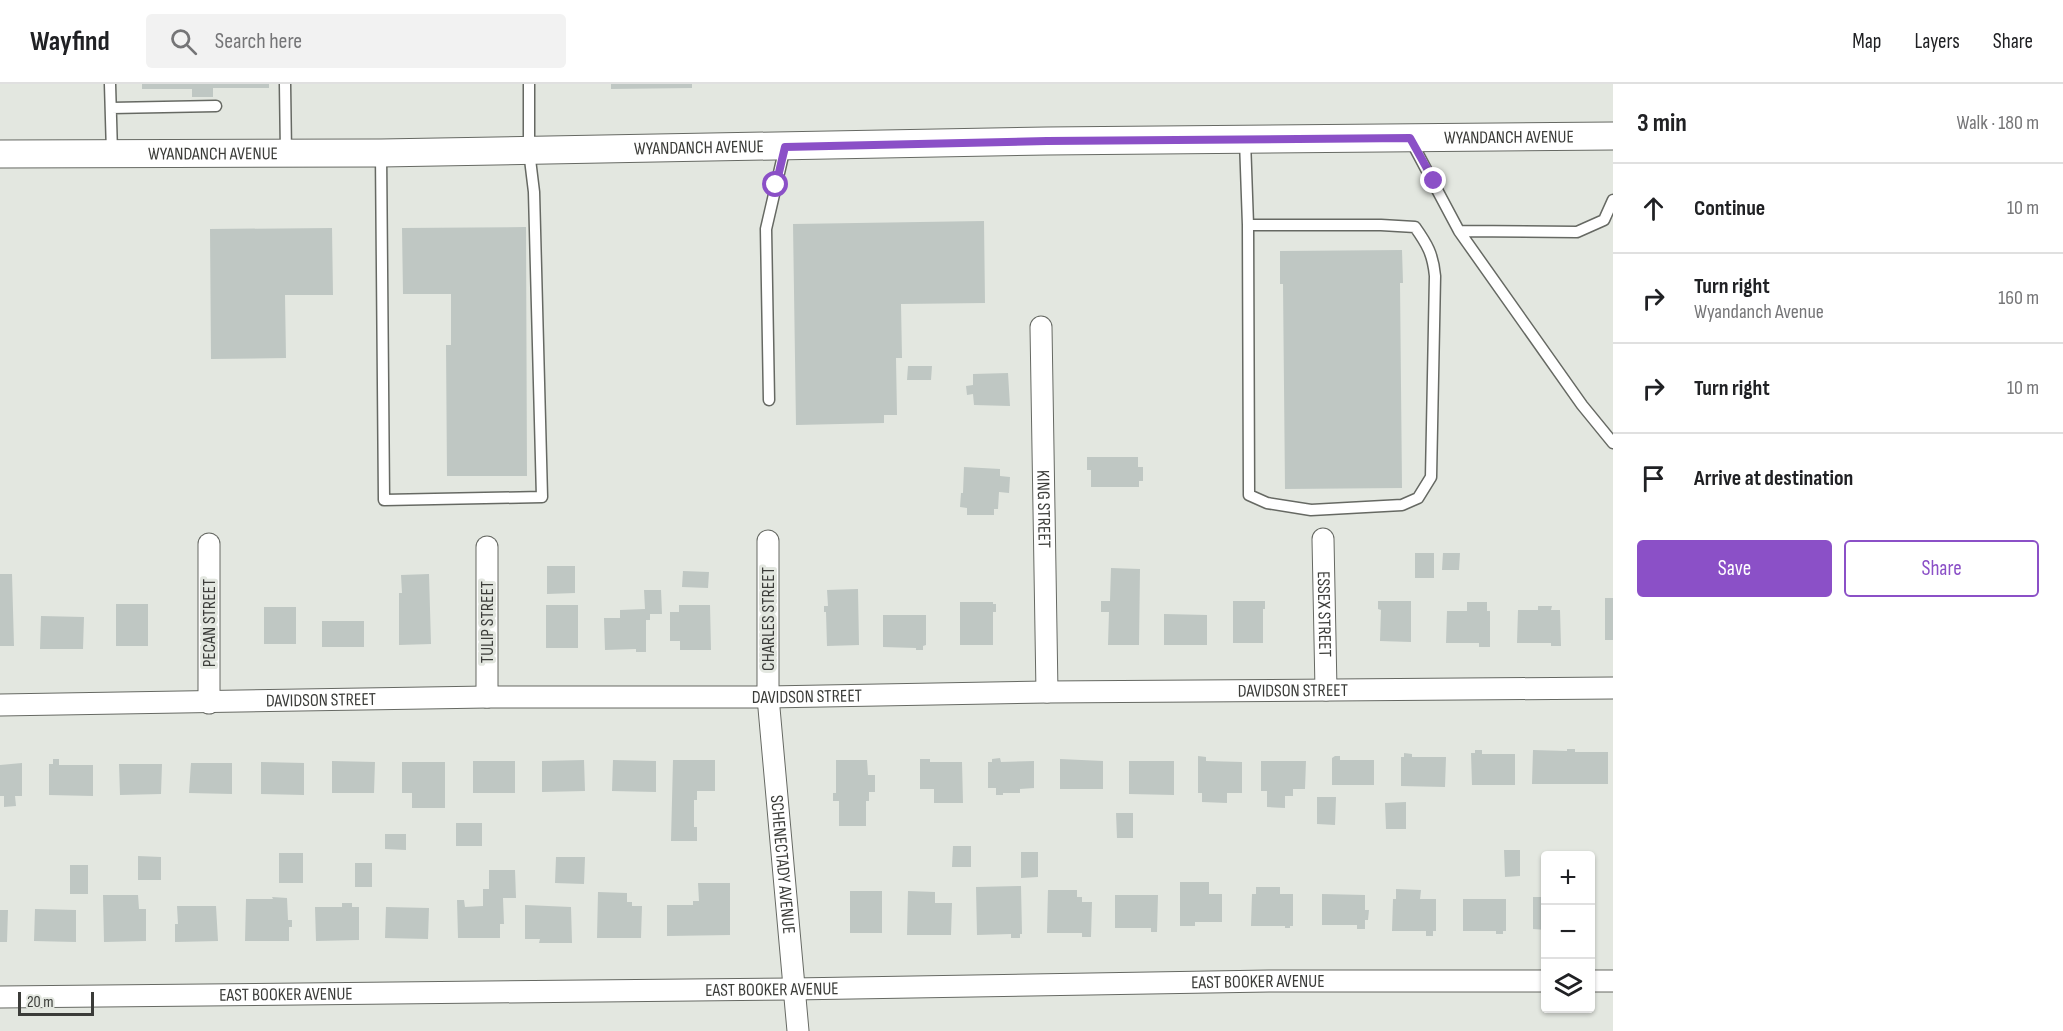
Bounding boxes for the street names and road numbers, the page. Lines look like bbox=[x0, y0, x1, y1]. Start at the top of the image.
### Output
street label: WYANDANCH AVENUE bbox=[1444, 126, 1574, 148]
street label: WYANDANCH AVENUE bbox=[634, 136, 764, 159]
street label: WYANDANCH AVENUE bbox=[148, 143, 278, 164]
street label: KING STREET bbox=[1033, 470, 1055, 548]
street label: CHARLES STREET bbox=[758, 567, 779, 671]
street label: ESSEX STREET bbox=[1313, 571, 1336, 657]
street label: PECAN STREET bbox=[199, 579, 220, 667]
street label: TULIP STREET bbox=[477, 581, 498, 663]
street label: DAVIDSON STREET bbox=[1238, 679, 1348, 701]
street label: DAVIDSON STREET bbox=[752, 685, 862, 708]
street label: DAVIDSON STREET bbox=[266, 688, 376, 711]
street label: SCHENECTADY AVENUE bbox=[766, 794, 800, 935]
street label: EAST BOOKER AVENUE bbox=[1191, 971, 1325, 993]
street label: EAST BOOKER AVENUE bbox=[705, 978, 839, 1000]
street label: EAST BOOKER AVENUE bbox=[219, 983, 353, 1005]

